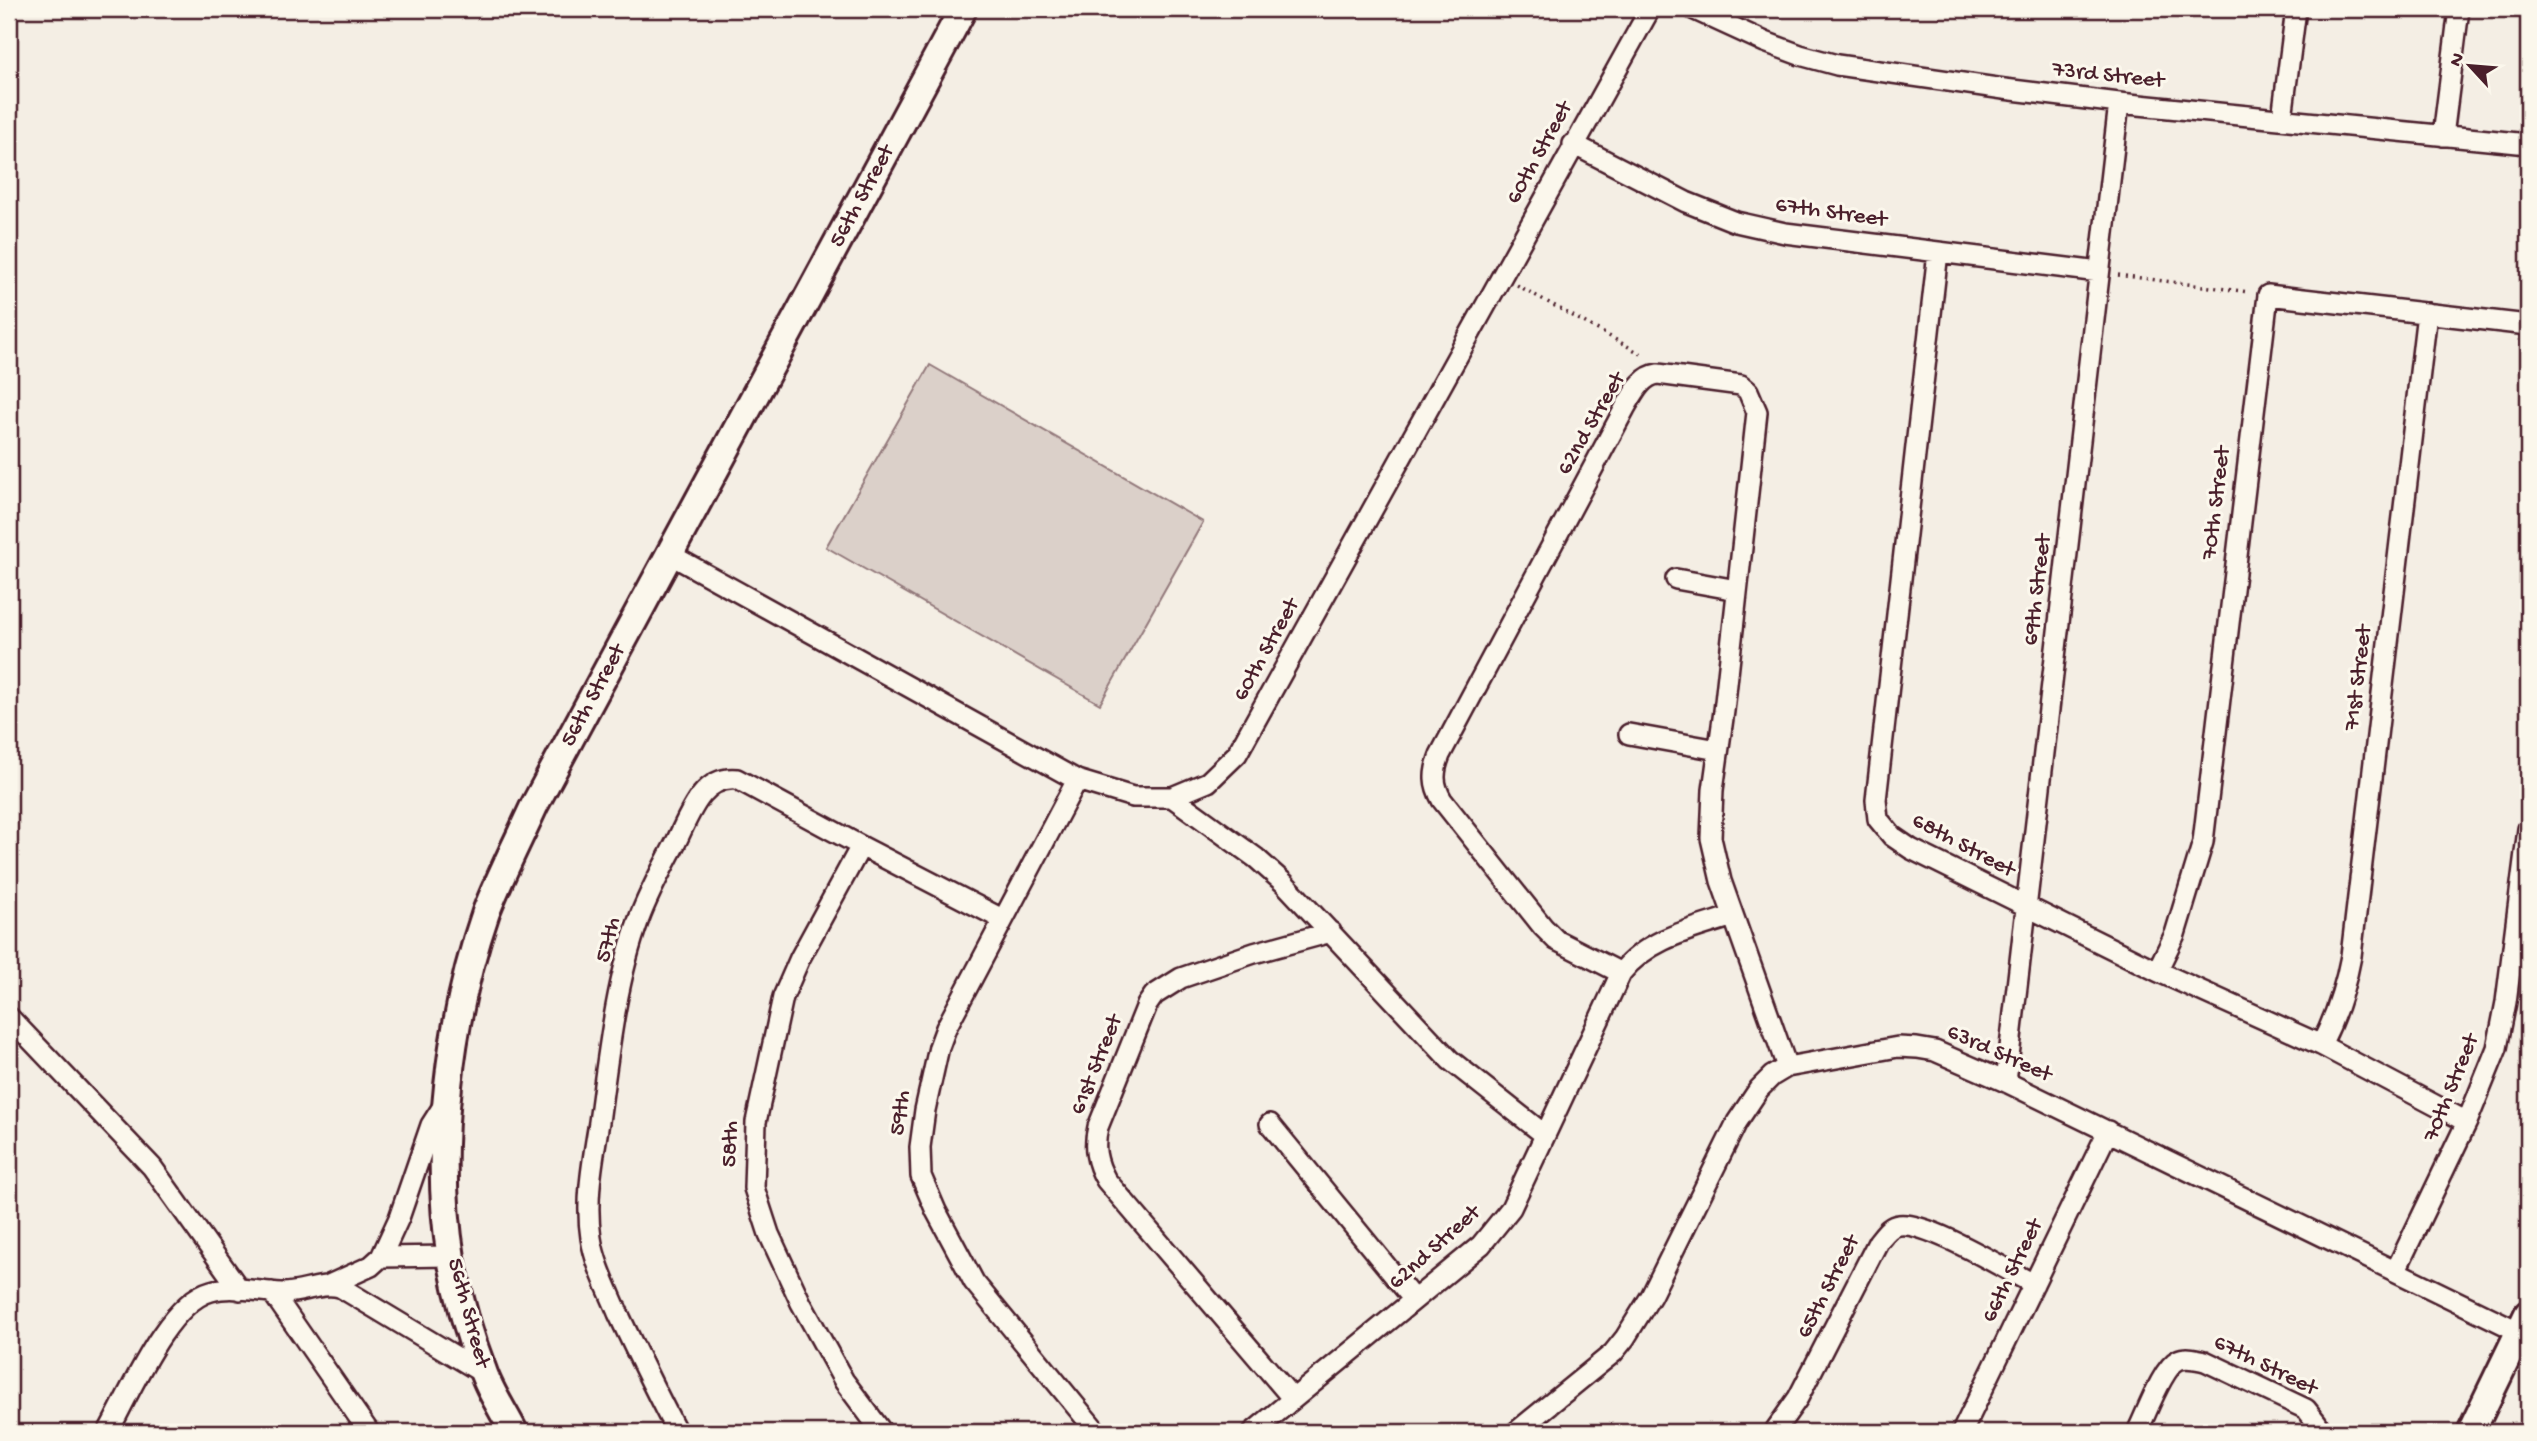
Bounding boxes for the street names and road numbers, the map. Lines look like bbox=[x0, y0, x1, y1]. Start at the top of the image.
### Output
street label: 73rd Street bbox=[2050, 57, 2167, 95]
street label: 60th Street bbox=[1501, 96, 1580, 209]
street label: 56th Street bbox=[824, 139, 902, 252]
street label: 67th Street bbox=[1774, 192, 1890, 234]
street label: 62nd Street bbox=[1552, 366, 1633, 480]
street label: 70th Street bbox=[2197, 443, 2238, 562]
street label: 69th Street bbox=[2018, 531, 2058, 647]
street label: 60th Street bbox=[1228, 593, 1307, 706]
street label: 71st Street bbox=[2339, 622, 2379, 733]
street label: 56th Street bbox=[555, 638, 633, 751]
street label: 68th Street bbox=[1907, 808, 2021, 885]
street label: 57th bbox=[590, 914, 628, 966]
street label: 61st Street bbox=[1065, 1010, 1130, 1119]
street label: 63rd Street bbox=[1942, 1019, 2057, 1090]
street label: 70th Street bbox=[2418, 1029, 2486, 1147]
street label: 59th bbox=[884, 1088, 918, 1138]
street label: 58th bbox=[716, 1120, 746, 1168]
street label: 62nd Street bbox=[1384, 1199, 1488, 1296]
street label: 66th Street bbox=[1976, 1213, 2050, 1327]
street label: 65th Street bbox=[1791, 1229, 1867, 1343]
street label: 56th Street bbox=[440, 1255, 496, 1372]
street label: 67th Street bbox=[2209, 1329, 2323, 1403]

